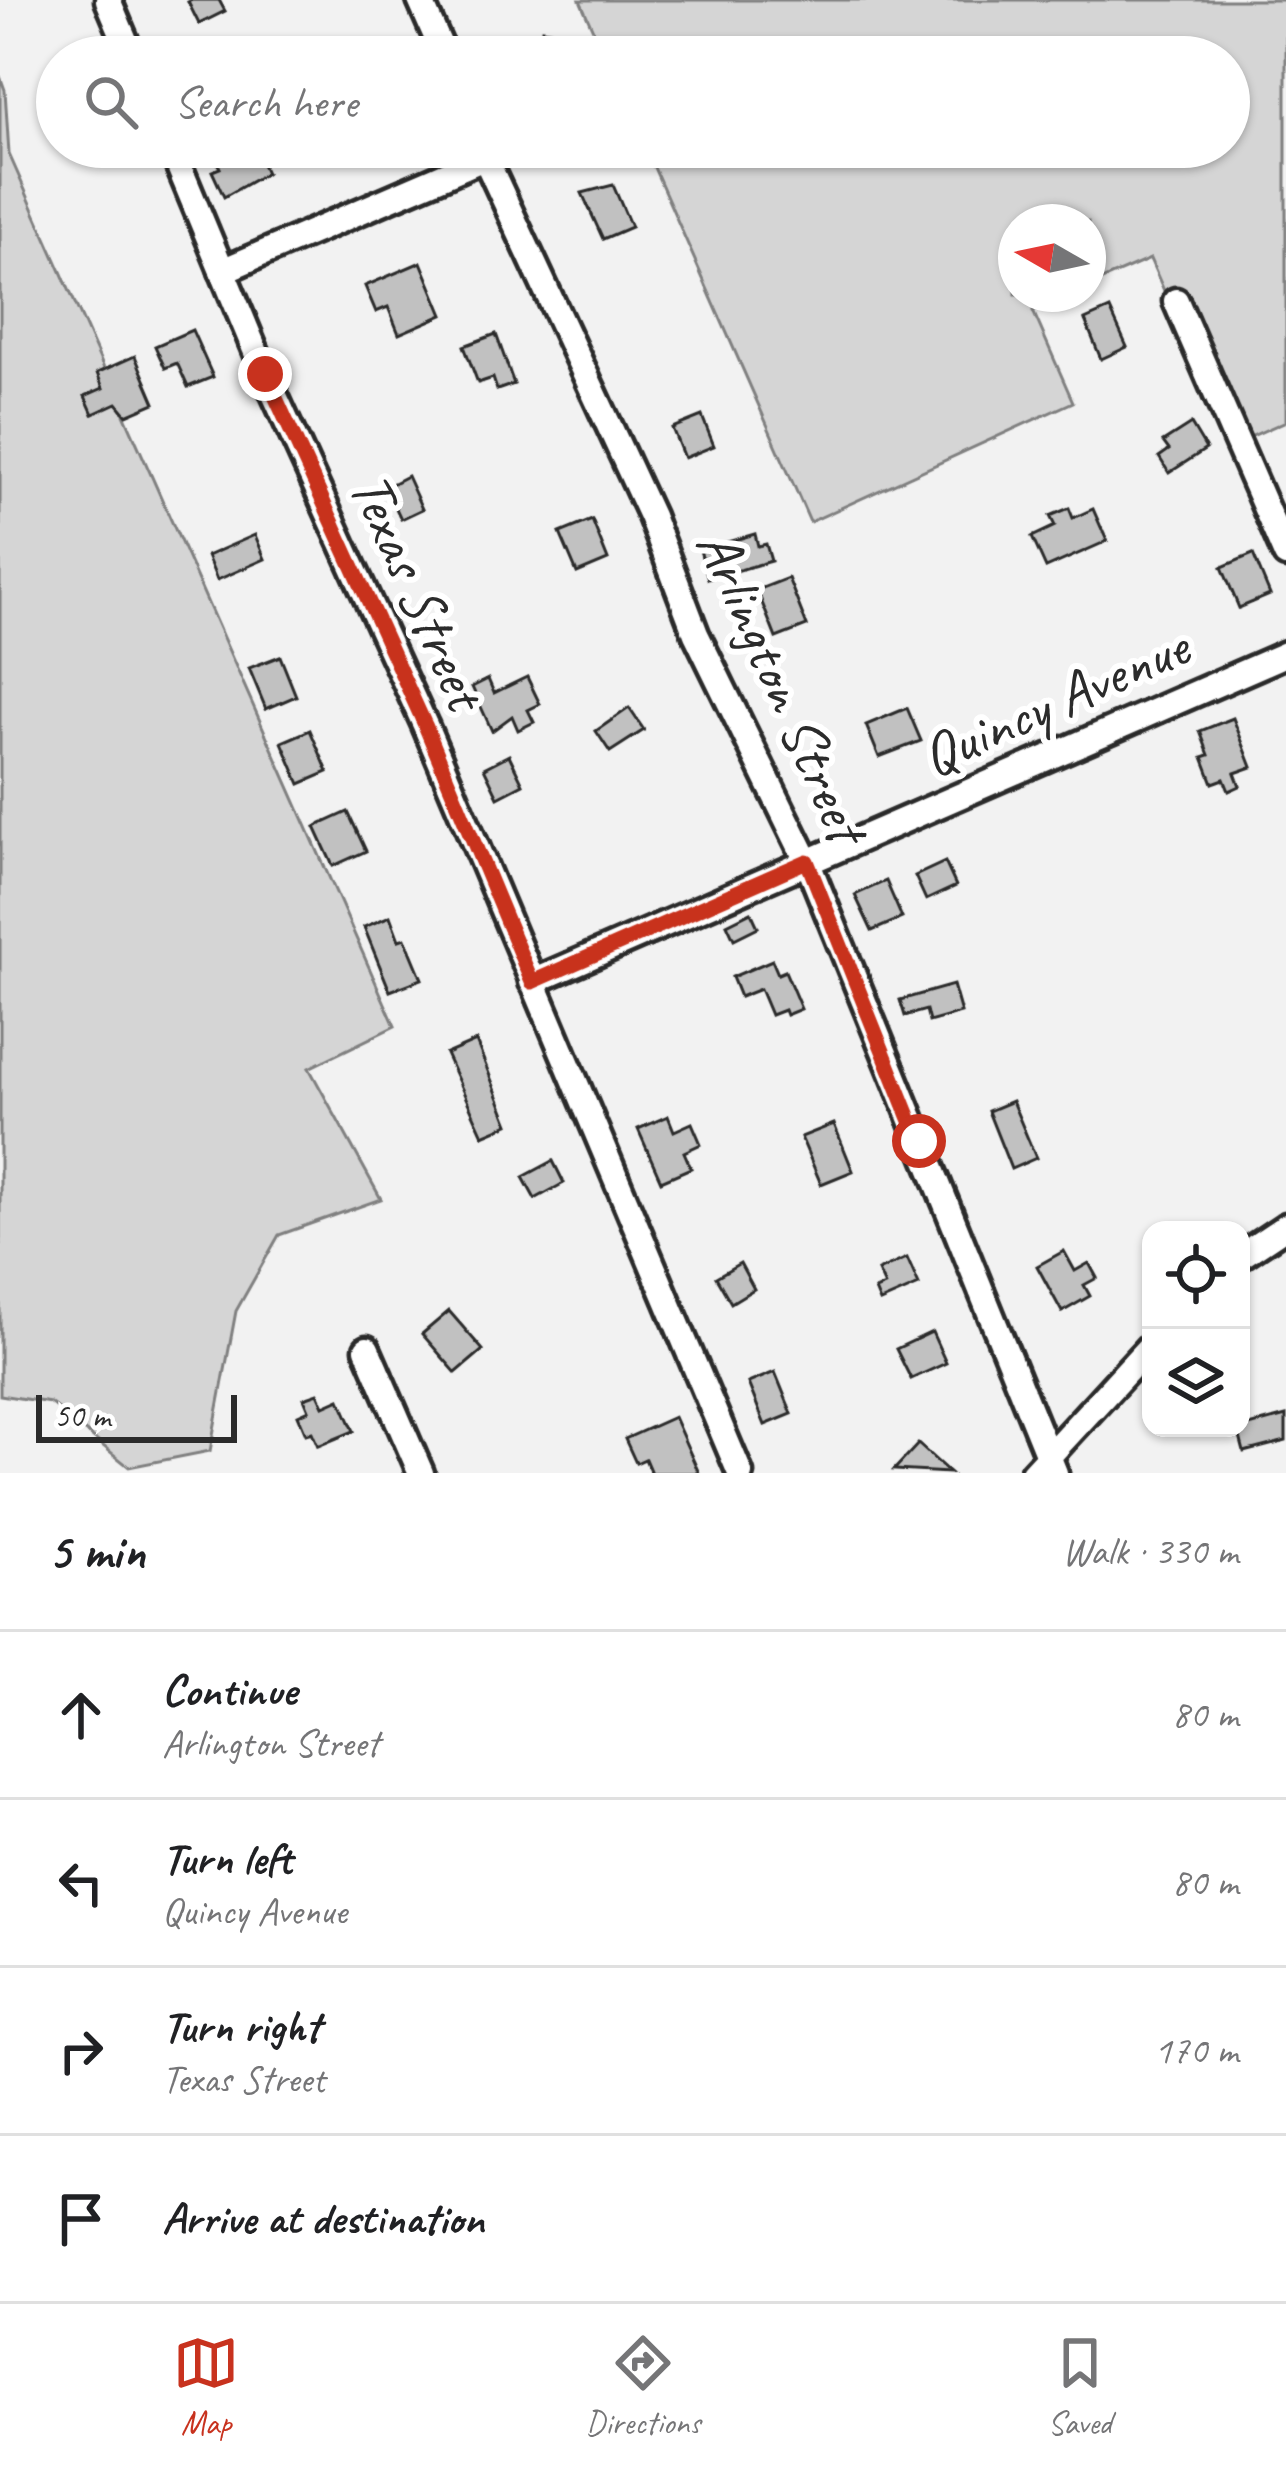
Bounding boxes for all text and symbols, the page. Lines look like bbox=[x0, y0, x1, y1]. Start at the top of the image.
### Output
search box bbox=[36, 36, 1250, 168]
icon: search bbox=[78, 69, 144, 135]
text: Search here bbox=[174, 74, 357, 131]
north arrow bbox=[998, 204, 1106, 312]
route end bbox=[238, 347, 292, 401]
street label: Texas Street bbox=[332, 460, 506, 725]
street label: Arlington Street bbox=[679, 517, 888, 861]
street label: Quincy Avenue bbox=[909, 607, 1203, 793]
route start bbox=[892, 1114, 946, 1168]
map controls bbox=[1142, 1221, 1250, 1437]
button: locate bbox=[1142, 1221, 1250, 1329]
button: layers bbox=[1142, 1329, 1250, 1437]
scale bar bbox=[36, 1389, 237, 1442]
text: 50 m bbox=[54, 1395, 110, 1437]
text: 5 min bbox=[48, 1519, 145, 1583]
text: Walk · 330 m bbox=[1062, 1527, 1238, 1576]
text: Continue bbox=[162, 1662, 296, 1719]
icon: ahead bbox=[48, 1682, 114, 1748]
text: 80 m bbox=[1172, 1690, 1238, 1739]
text: Arlington Street bbox=[162, 1719, 379, 1768]
text: Turn left bbox=[162, 1830, 292, 1887]
icon: left bbox=[48, 1850, 114, 1916]
text: 80 m bbox=[1172, 1858, 1238, 1907]
text: Quincy Avenue bbox=[162, 1887, 347, 1936]
text: Turn right bbox=[162, 1998, 320, 2055]
icon: right bbox=[48, 2018, 114, 2084]
text: 170 m bbox=[1154, 2026, 1238, 2075]
text: Texas Street bbox=[162, 2055, 325, 2104]
icon: arrive bbox=[48, 2186, 114, 2252]
text: Arrive at destination bbox=[162, 2190, 484, 2247]
tab: Map bbox=[173, 2330, 239, 2444]
tab: Directions bbox=[586, 2330, 700, 2444]
tab: Saved bbox=[1047, 2330, 1113, 2444]

